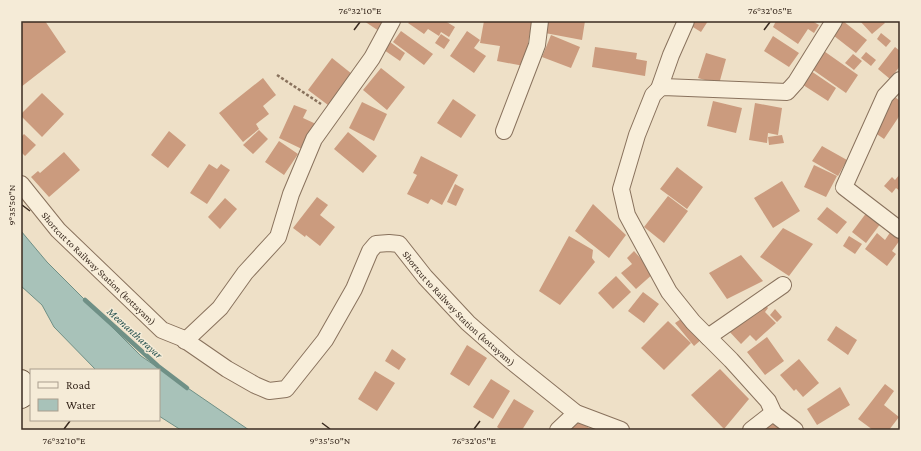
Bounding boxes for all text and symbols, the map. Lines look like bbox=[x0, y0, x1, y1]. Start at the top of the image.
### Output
text: 76°32'10"E bbox=[339, 5, 382, 16]
text: 76°32'05"E bbox=[748, 5, 793, 16]
text: 9°35'50"N bbox=[6, 184, 17, 225]
street label: Shortcut to Railway Station (kottayam) bbox=[40, 209, 158, 328]
street label: Shortcut to Railway Station (kottayam) bbox=[401, 248, 518, 368]
water label: Meenantharayar bbox=[104, 304, 166, 362]
legend bbox=[30, 369, 160, 421]
text: Road bbox=[66, 378, 91, 392]
text: Water bbox=[66, 398, 96, 412]
text: 76°32'10"E bbox=[43, 435, 86, 446]
text: 9°35'50"N bbox=[310, 435, 351, 446]
text: 76°32'05"E bbox=[452, 435, 497, 446]

